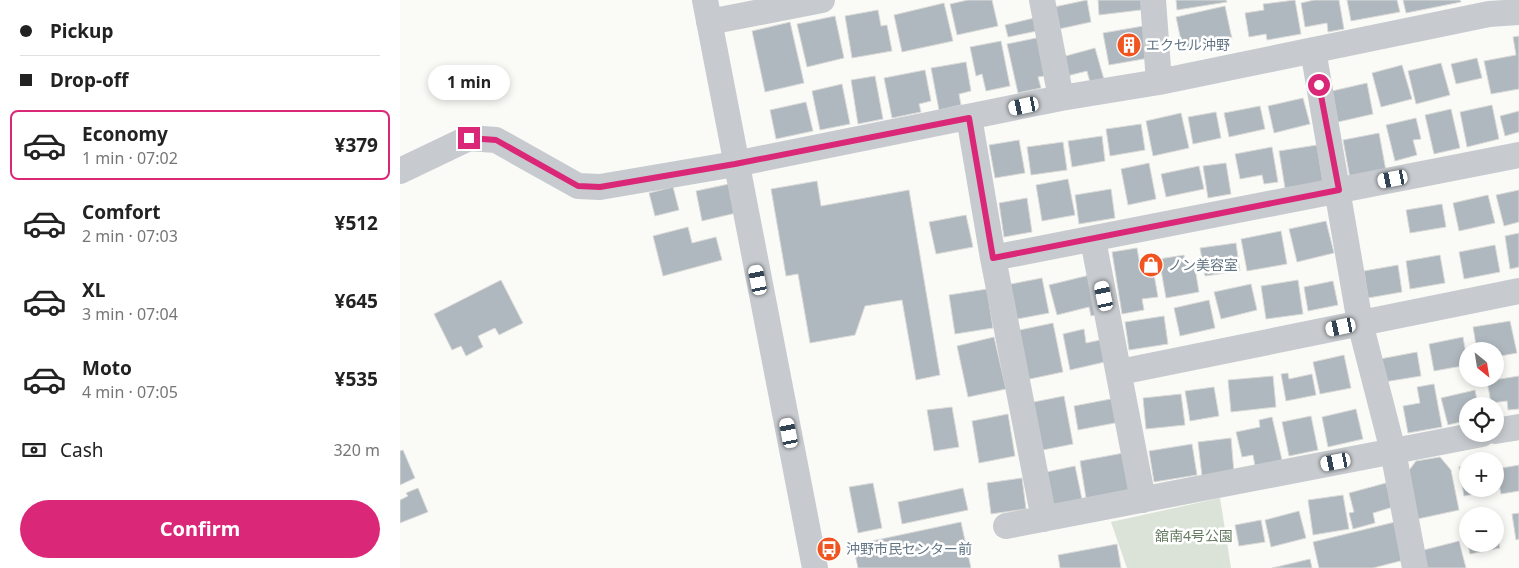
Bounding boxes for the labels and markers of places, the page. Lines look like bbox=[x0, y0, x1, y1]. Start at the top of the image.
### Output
building icon: エクセル沖野 bbox=[1116, 32, 1142, 58]
place label: エクセル沖野 bbox=[1146, 35, 1230, 54]
shop icon: ノン美容室 bbox=[1138, 252, 1164, 278]
place label: ノン美容室 bbox=[1168, 255, 1238, 274]
bus stop icon: 沖野市民センター前 bbox=[816, 536, 842, 562]
place label: 沖野市民センター前 bbox=[846, 539, 972, 558]

